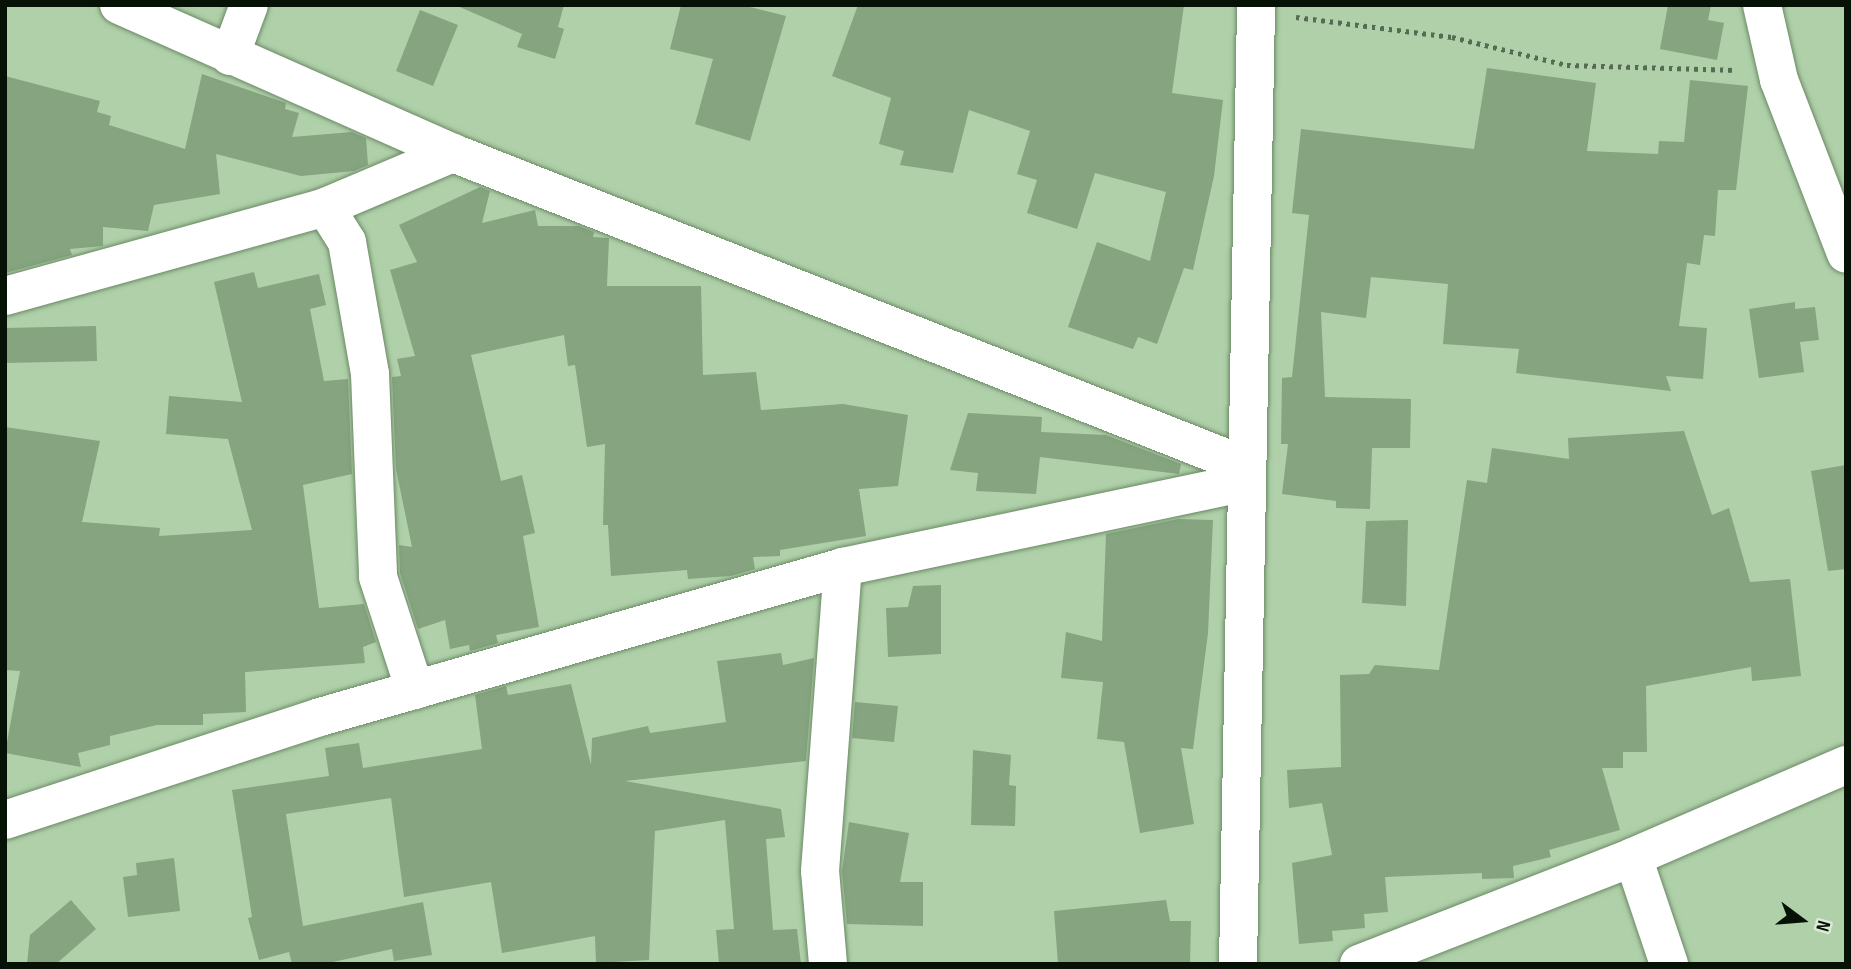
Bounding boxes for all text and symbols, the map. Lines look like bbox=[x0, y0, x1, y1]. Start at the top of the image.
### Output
north arrow bbox=[1767, 885, 1837, 955]
text: N bbox=[1810, 918, 1835, 934]

